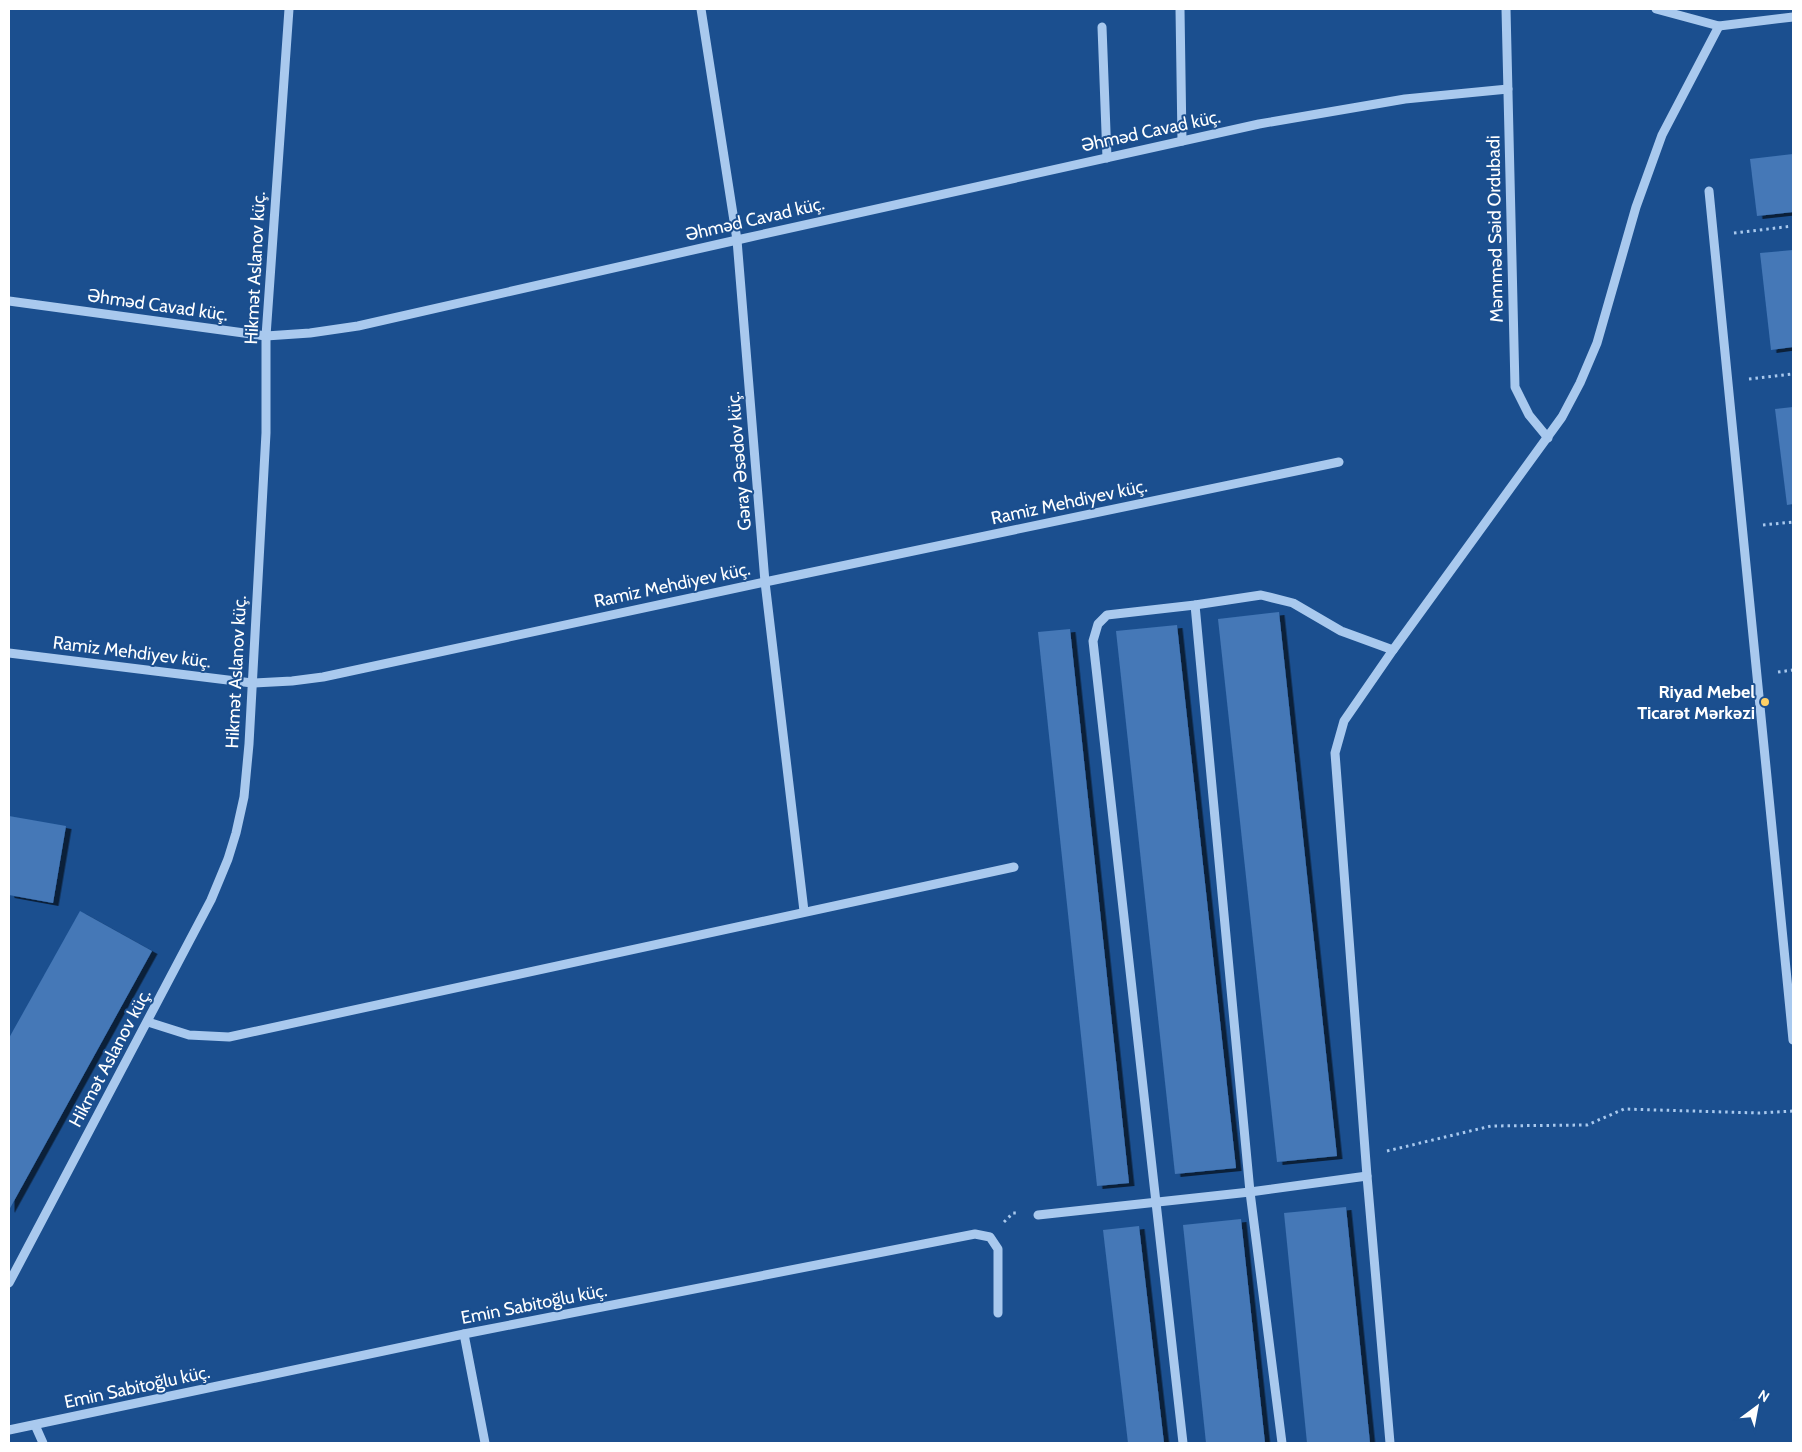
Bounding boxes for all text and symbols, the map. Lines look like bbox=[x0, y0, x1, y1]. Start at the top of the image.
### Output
street label: Əhməd Cavad küç. bbox=[1079, 106, 1223, 156]
street label: Məmməd Səid Ordubadi bbox=[1482, 135, 1508, 323]
street label: Hikmət Aslanov küç. bbox=[240, 191, 270, 345]
street label: Əhməd Cavad küç. bbox=[684, 192, 826, 246]
street label: Əhməd Cavad küç. bbox=[86, 284, 230, 326]
street label: Gəray Əsədov küç. bbox=[722, 391, 756, 531]
street label: Ramiz Mehdiyev küç. bbox=[989, 475, 1149, 529]
street label: Ramiz Mehdiyev küç. bbox=[592, 558, 752, 612]
street label: Hikmət Aslanov küç. bbox=[221, 595, 251, 749]
street label: Ramiz Mehdiyev küç. bbox=[52, 631, 212, 673]
place label: Riyad Mebel Ticarət Mərkəzi bbox=[1637, 681, 1755, 724]
marker: Riyad Mebel Ticarət Mərkəzi bbox=[1759, 696, 1771, 708]
street label: Hikmət Aslanov küç. bbox=[64, 985, 156, 1131]
street label: Emin Sabitoğlu küç. bbox=[459, 1279, 609, 1329]
street label: Emin Sabitoğlu küç. bbox=[62, 1361, 212, 1413]
north arrow bbox=[1732, 1382, 1782, 1432]
text: N bbox=[1755, 1386, 1773, 1406]

